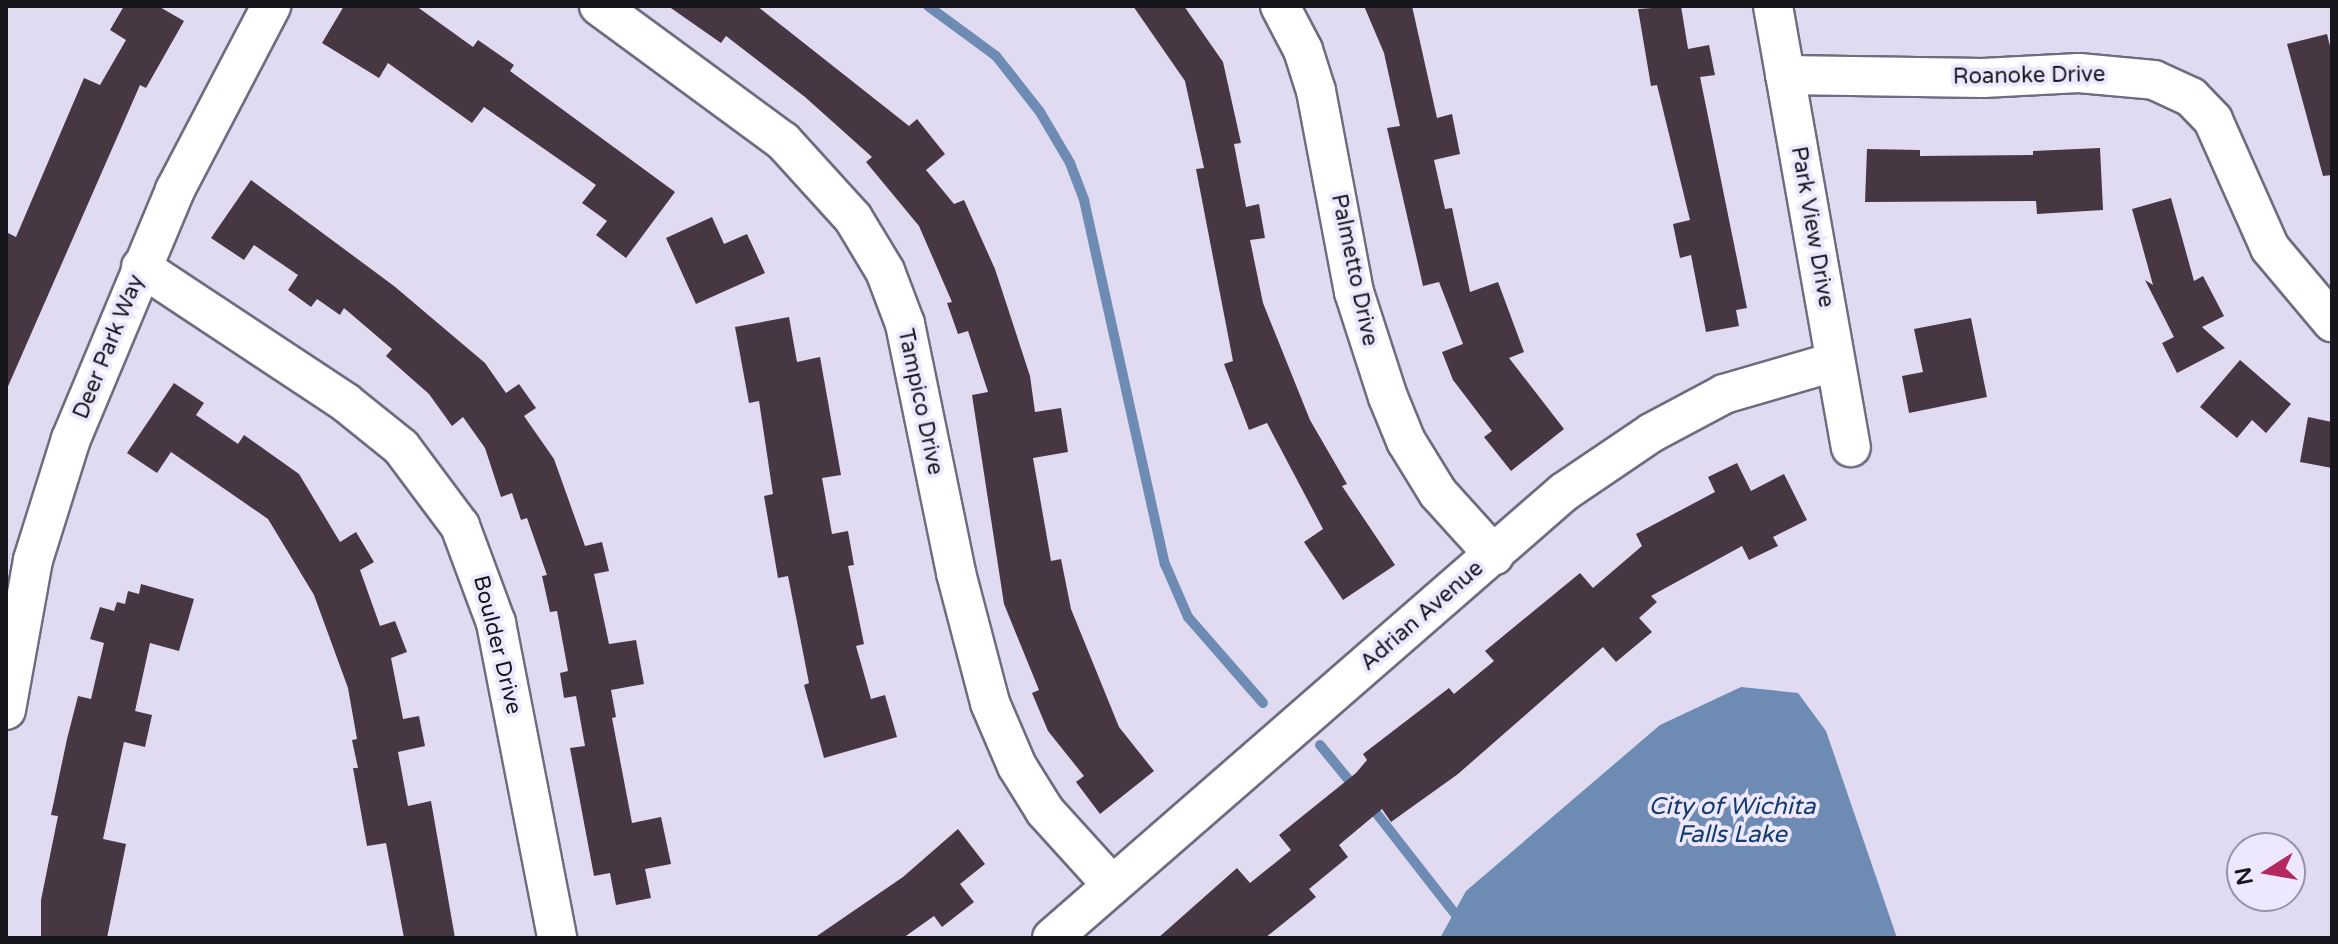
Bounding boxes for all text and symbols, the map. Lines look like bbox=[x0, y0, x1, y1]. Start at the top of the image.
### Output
street label: Roanoke Drive bbox=[1953, 61, 2105, 91]
street label: Park View Drive bbox=[1785, 144, 1839, 310]
street label: Palmetto Drive bbox=[1325, 192, 1383, 348]
street label: Deer Park Way bbox=[68, 271, 150, 423]
street label: Tampico Drive bbox=[892, 327, 948, 477]
street label: Adrian Avenue bbox=[1355, 555, 1489, 677]
street label: Boulder Drive bbox=[467, 573, 527, 717]
water label: City of Wichita Falls Lake bbox=[1649, 793, 1815, 849]
north arrow bbox=[2226, 832, 2306, 912]
text: N bbox=[2230, 865, 2259, 887]

